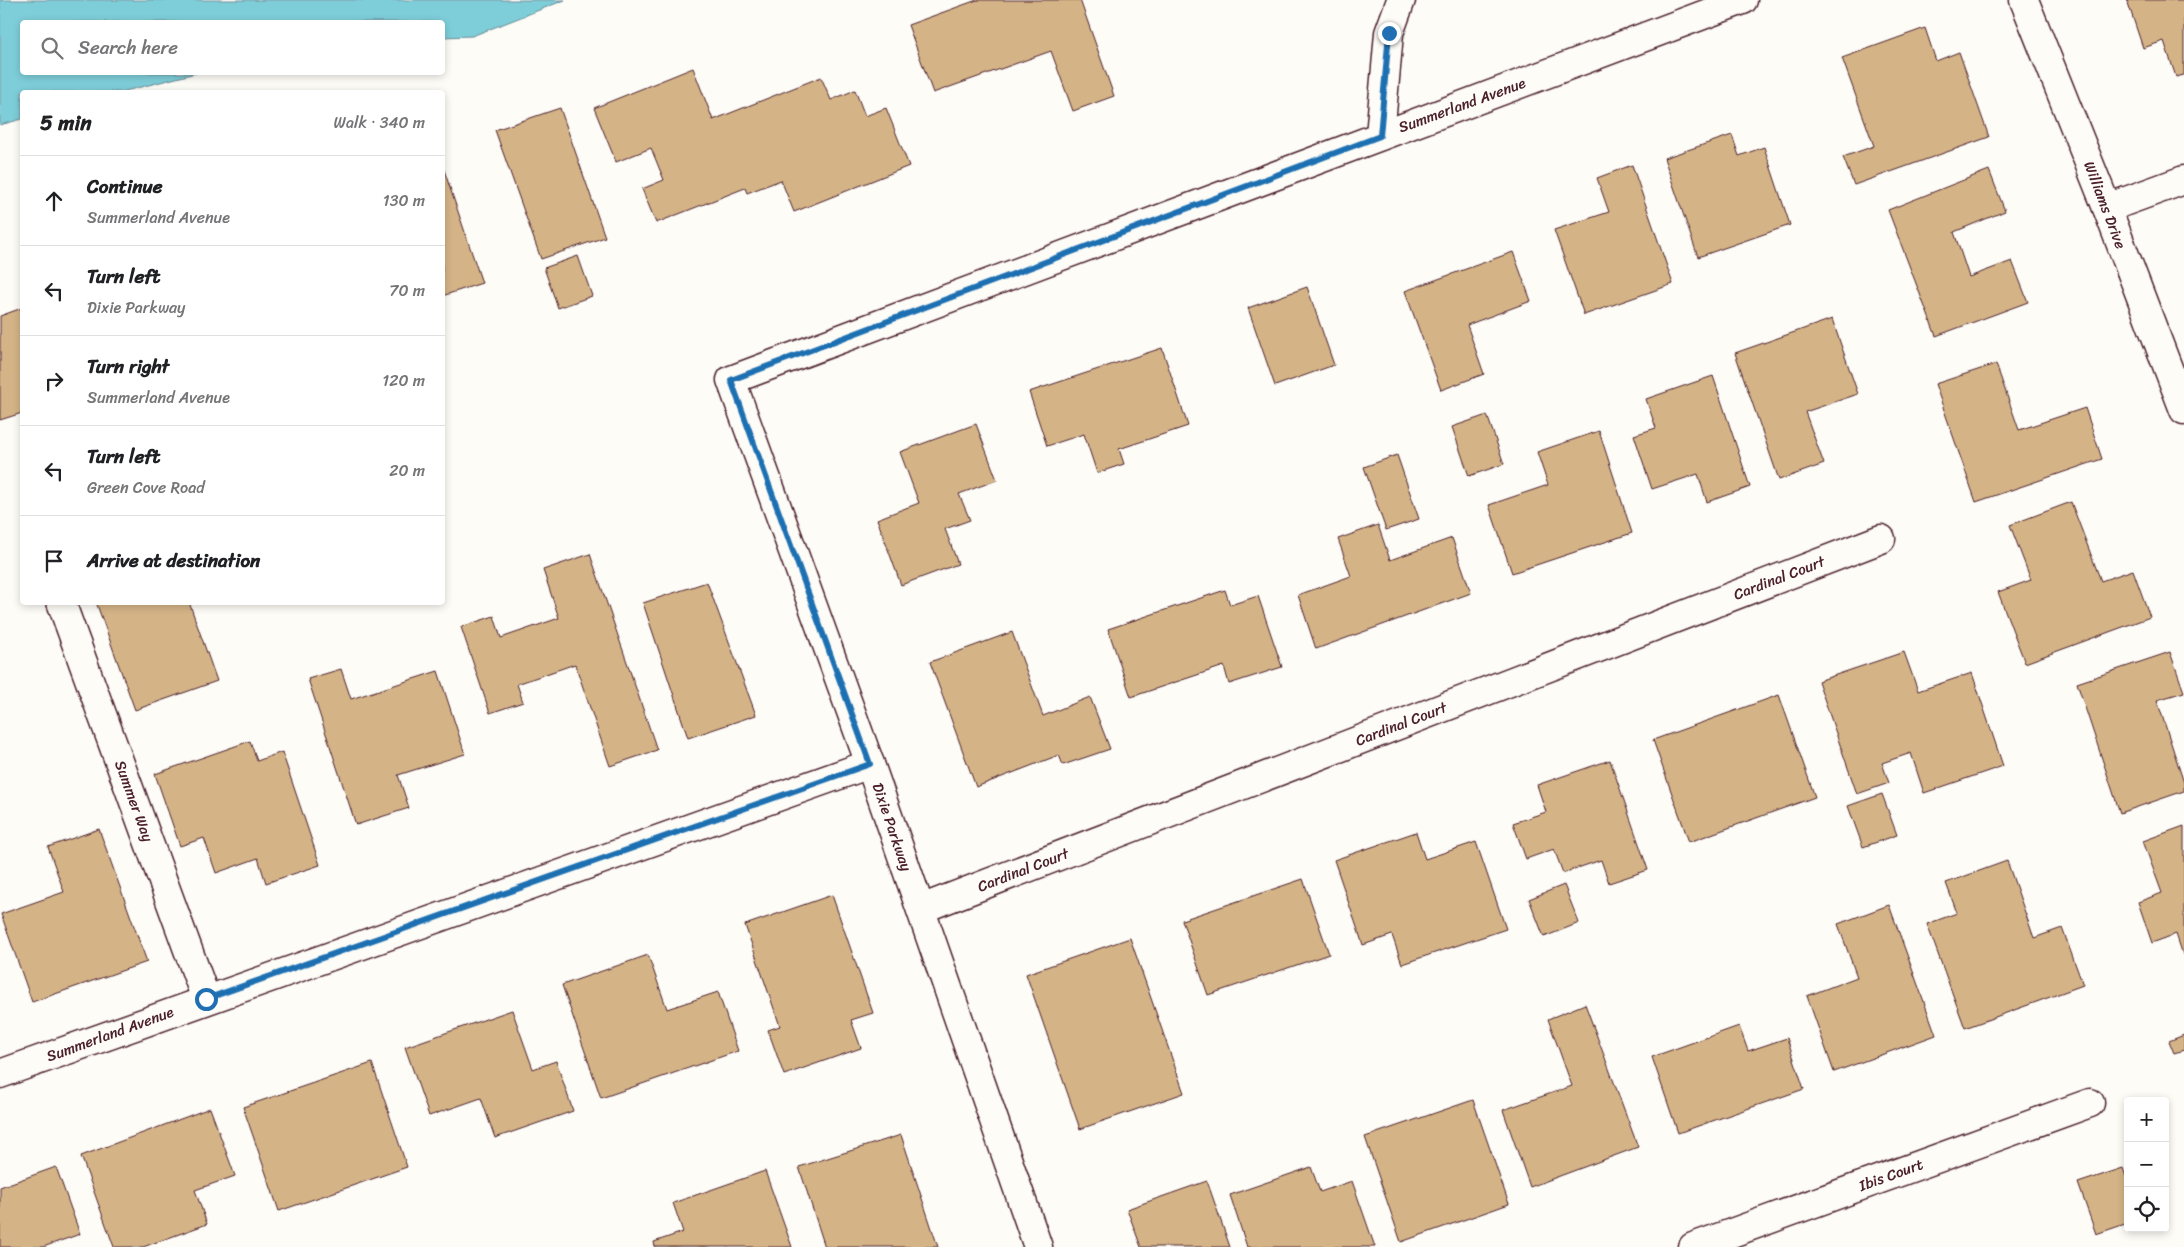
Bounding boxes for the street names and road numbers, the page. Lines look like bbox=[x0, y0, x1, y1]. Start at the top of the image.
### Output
street label: Summerland Avenue bbox=[1395, 70, 1529, 140]
street label: Williams Drive bbox=[2076, 157, 2134, 253]
street label: Cardinal Court bbox=[1729, 548, 1829, 607]
street label: Cardinal Court bbox=[1351, 694, 1451, 753]
street label: Summer Way bbox=[107, 757, 161, 846]
street label: Dixie Parkway bbox=[865, 779, 919, 875]
street label: Cardinal Court bbox=[973, 840, 1073, 899]
street label: Summerland Avenue bbox=[43, 999, 177, 1069]
street label: Ibis Court bbox=[1854, 1151, 1927, 1199]

